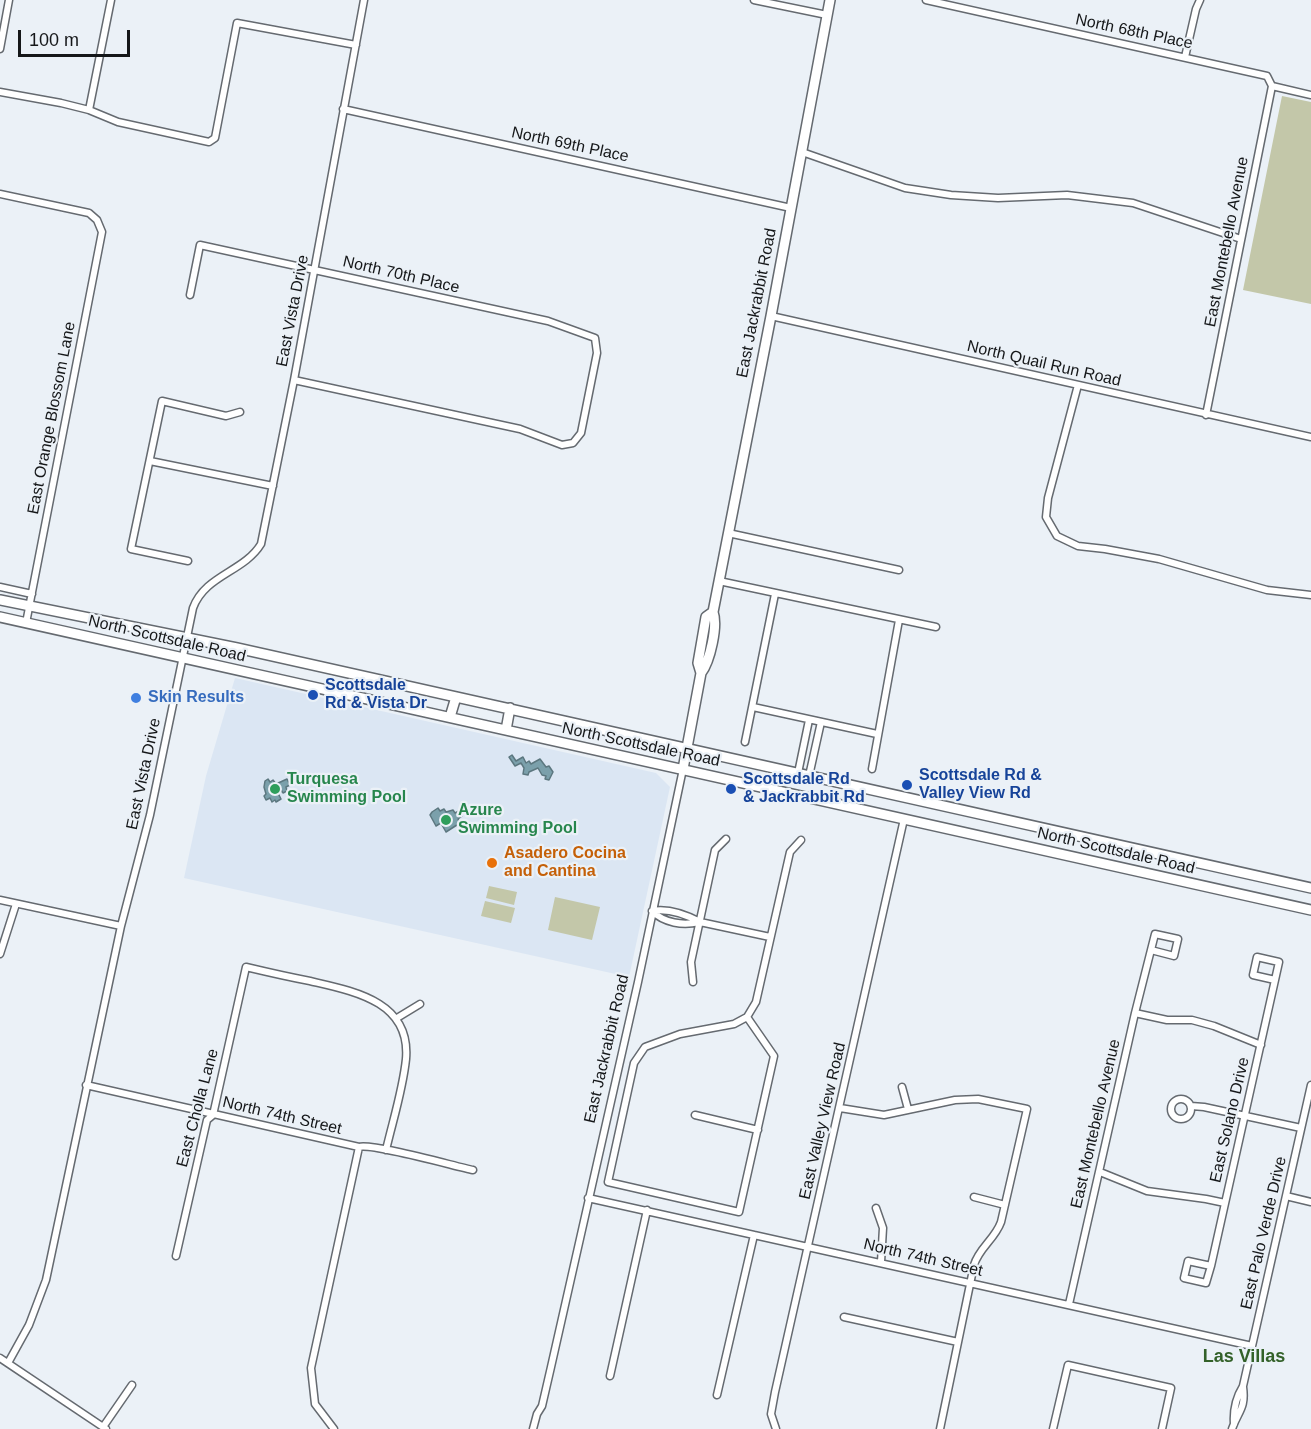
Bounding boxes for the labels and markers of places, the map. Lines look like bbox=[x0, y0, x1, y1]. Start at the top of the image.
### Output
place label: Scottsdale Rd & Vista Dr bbox=[325, 676, 427, 714]
place label: Skin Results bbox=[148, 688, 244, 708]
marker: Scottsdale Rd & Vista Dr bbox=[306, 688, 320, 702]
marker: Skin Results bbox=[129, 691, 143, 705]
place label: Scottsdale Rd & Valley View Rd bbox=[919, 766, 1042, 804]
place label: Turquesa Swimming Pool bbox=[287, 770, 406, 808]
place label: Scottsdale Rd & Jackrabbit Rd bbox=[743, 770, 865, 808]
marker: Scottsdale Rd & Valley View Rd bbox=[900, 778, 914, 792]
marker: Turquesa Swimming Pool bbox=[268, 782, 282, 796]
marker: Scottsdale Rd & Jackrabbit Rd bbox=[724, 782, 738, 796]
place label: Azure Swimming Pool bbox=[458, 801, 577, 839]
marker: Azure Swimming Pool bbox=[439, 813, 453, 827]
place label: Asadero Cocina and Cantina bbox=[504, 844, 626, 882]
marker: Asadero Cocina and Cantina bbox=[485, 856, 499, 870]

